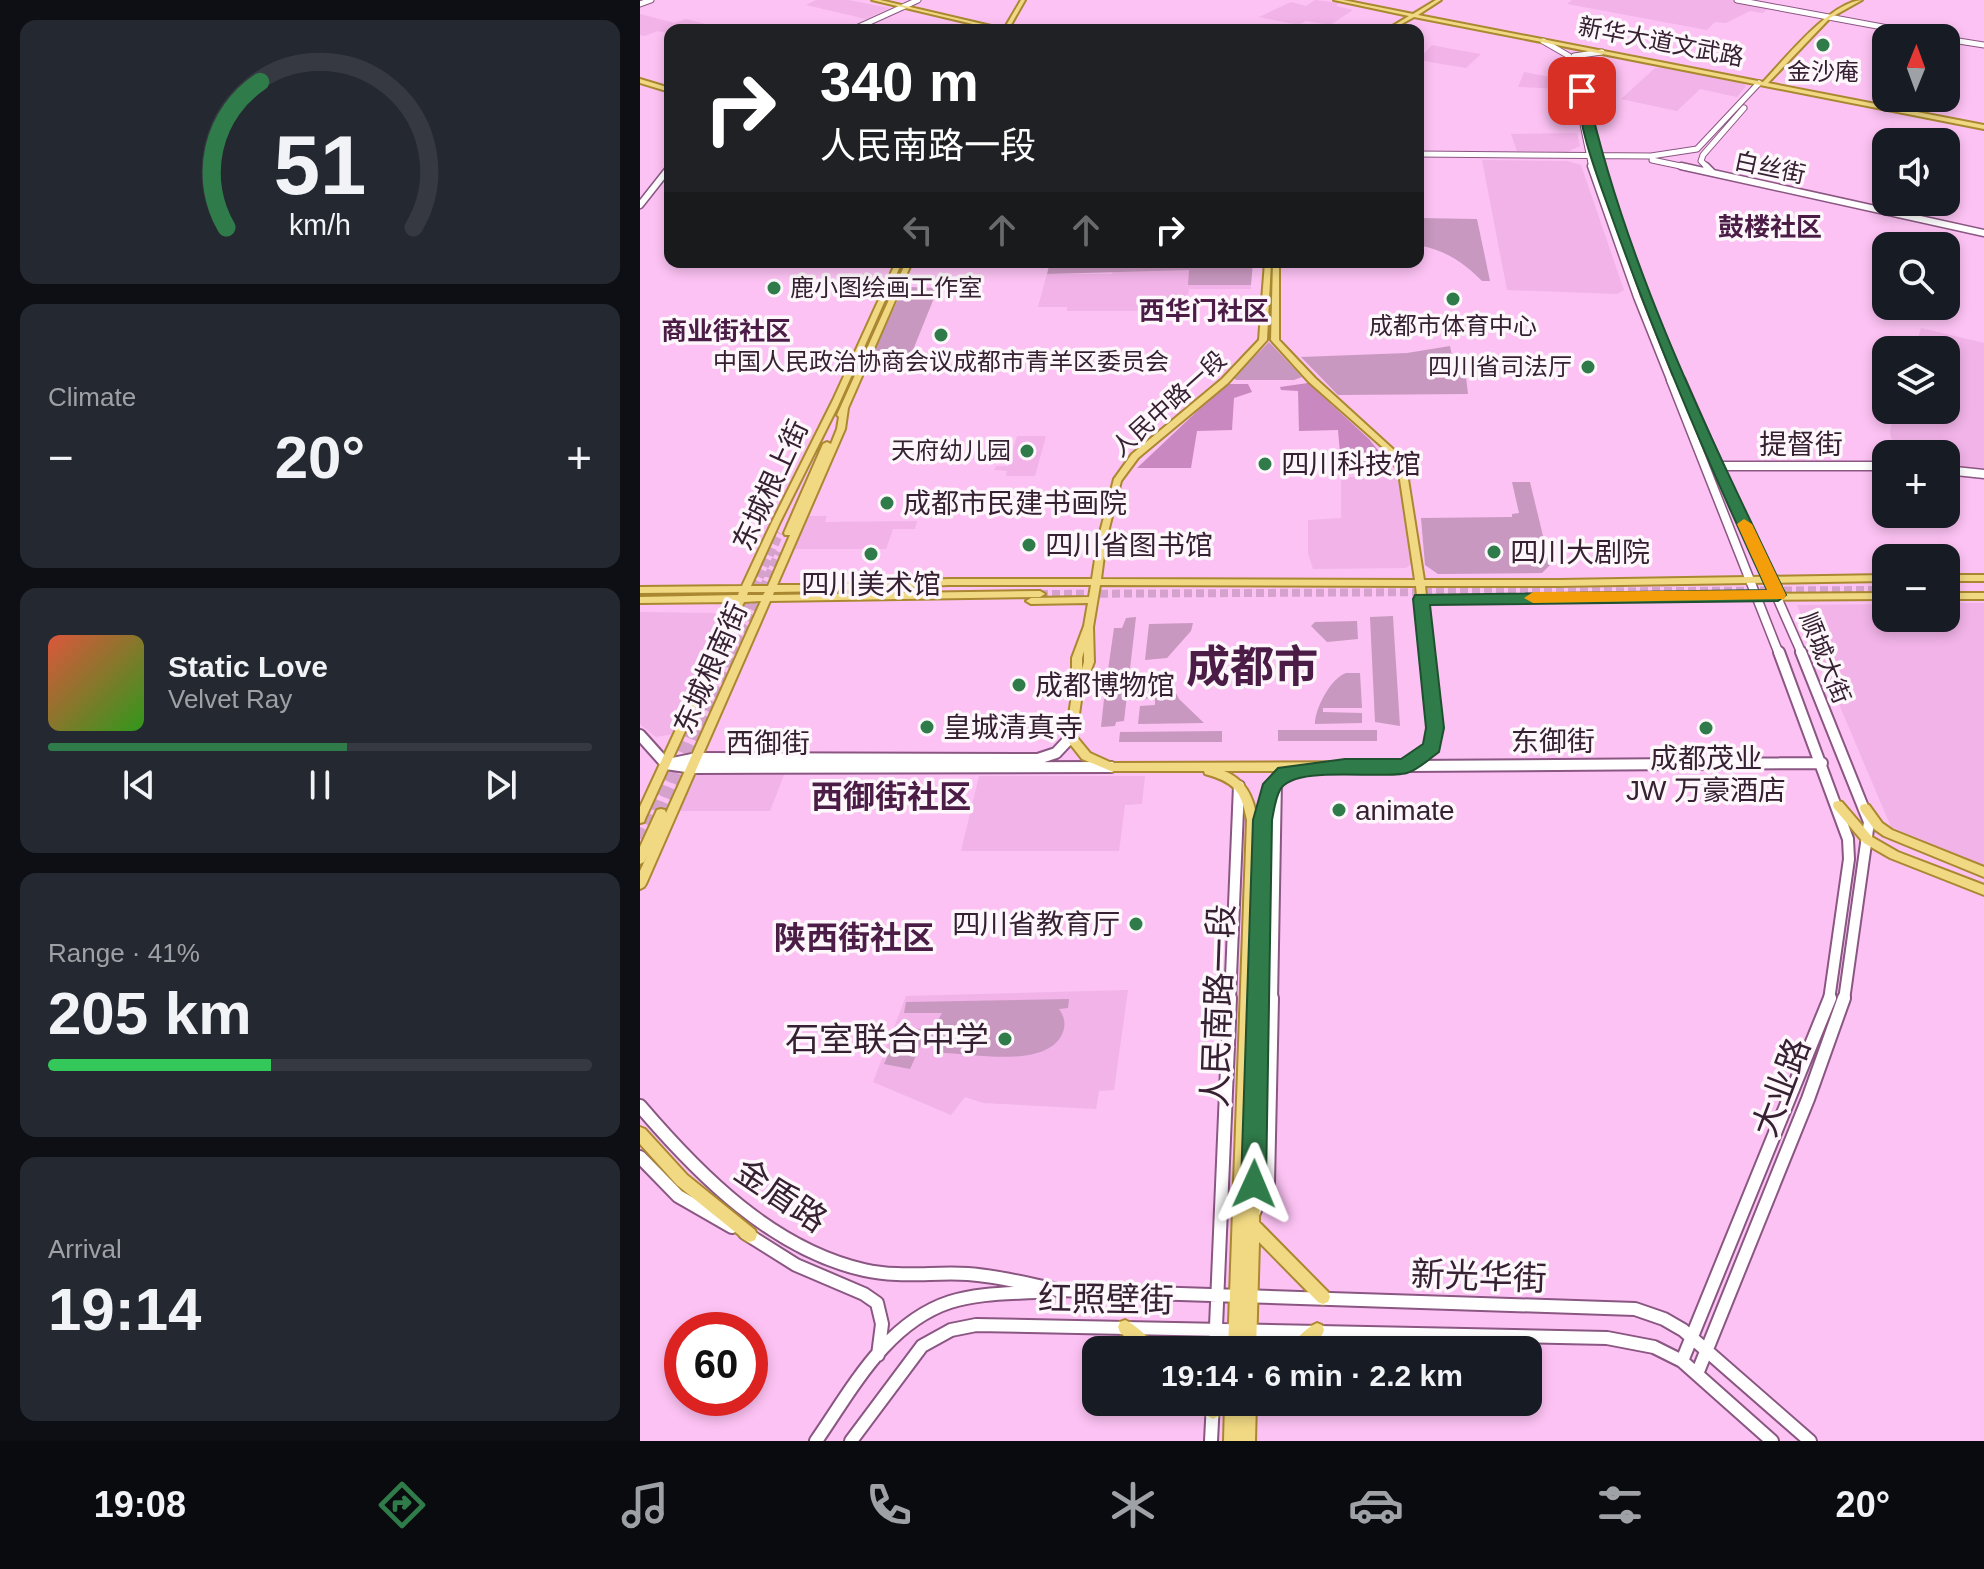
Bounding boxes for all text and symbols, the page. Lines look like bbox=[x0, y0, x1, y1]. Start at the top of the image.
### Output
street label: 新华大道文武路 bbox=[1576, 12, 1746, 71]
north arrow bbox=[1872, 24, 1960, 112]
map controls bbox=[1872, 24, 1960, 632]
marker: 金沙庵 bbox=[1814, 36, 1832, 54]
text: 340 m bbox=[820, 50, 979, 113]
icon: right bbox=[688, 56, 792, 160]
pin bbox=[1548, 57, 1616, 125]
place label: 金沙庵 bbox=[1787, 58, 1859, 85]
icon: arrive bbox=[1560, 69, 1604, 113]
text: 51 bbox=[274, 119, 366, 212]
text: 人民南路一段 bbox=[820, 125, 1036, 166]
button: sound bbox=[1872, 128, 1960, 216]
street label: 白丝街 bbox=[1732, 147, 1808, 188]
icon: left bbox=[896, 208, 940, 252]
icon: ahead bbox=[980, 208, 1024, 252]
icon: ahead bbox=[1064, 208, 1108, 252]
icon: right bbox=[1148, 208, 1192, 252]
text: km/h bbox=[289, 209, 351, 241]
district label: 鼓楼社区 bbox=[1718, 212, 1822, 242]
button: search bbox=[1872, 232, 1960, 320]
place label: 鹿小图绘画工作室 bbox=[790, 274, 982, 301]
marker: 鹿小图绘画工作室 bbox=[765, 279, 783, 297]
marker: 成都市体育中心 bbox=[1444, 290, 1462, 308]
district label: 西华门社区 bbox=[1139, 296, 1269, 326]
place label: 成都市体育中心 bbox=[1369, 312, 1537, 339]
district label: 商业街社区 bbox=[661, 316, 791, 346]
marker: 中国人民政治协商会议成都市青羊区委员会 bbox=[932, 326, 950, 344]
button: layers bbox=[1872, 336, 1960, 424]
street label: 人民中路一段 bbox=[1106, 345, 1231, 462]
place label: 中国人民政治协商会议成都市青羊区委员会 bbox=[713, 348, 1169, 375]
place label: 四川省司法厅 bbox=[1428, 353, 1572, 380]
marker: 四川省司法厅 bbox=[1579, 358, 1597, 376]
text: Climate bbox=[48, 382, 136, 412]
street label: 东城根上街 bbox=[727, 415, 814, 555]
text: 20° bbox=[275, 424, 365, 491]
street label: 提督街 bbox=[1759, 429, 1843, 460]
text: − bbox=[48, 433, 74, 482]
text: + bbox=[566, 433, 592, 482]
place label: 天府幼儿园 bbox=[891, 437, 1011, 464]
button: + bbox=[1872, 440, 1960, 528]
marker: 天府幼儿园 bbox=[1018, 442, 1036, 460]
place label: 四川科技馆 bbox=[1281, 449, 1421, 480]
marker: 四川科技馆 bbox=[1256, 455, 1274, 473]
place label: 成都市民建书画院 bbox=[903, 488, 1127, 519]
marker: 成都市民建书画院 bbox=[878, 494, 896, 512]
place label: 四川省图书馆 bbox=[1045, 530, 1213, 561]
marker: 四川省图书馆 bbox=[1020, 536, 1038, 554]
place label: 四川大剧院 bbox=[1510, 537, 1650, 568]
marker: 四川大剧院 bbox=[1485, 543, 1503, 561]
button: − bbox=[1872, 544, 1960, 632]
marker: 四川美术馆 bbox=[862, 545, 880, 563]
place label: 四川美术馆 bbox=[801, 569, 941, 600]
street label: 东城根南街 bbox=[668, 598, 753, 738]
street label: 顺城大街 bbox=[1795, 608, 1856, 707]
district label: 成都市 bbox=[1186, 642, 1318, 691]
text: Static Love bbox=[168, 650, 328, 683]
place label: 成都博物馆 bbox=[1035, 670, 1175, 701]
marker: 成都博物馆 bbox=[1010, 676, 1028, 694]
text: Velvet Ray bbox=[168, 684, 292, 714]
place label: 皇城清真寺 bbox=[943, 712, 1083, 743]
marker: 皇城清真寺 bbox=[918, 718, 936, 736]
marker: 成都茂业 JW 万豪酒店 bbox=[1697, 719, 1715, 737]
street label: 东御街 bbox=[1511, 726, 1595, 757]
street label: 西御街 bbox=[726, 728, 810, 759]
place label: 成都茂业 JW 万豪酒店 bbox=[1626, 743, 1786, 806]
icon: previous bbox=[117, 763, 161, 807]
icon: pause bbox=[298, 763, 342, 807]
icon: next bbox=[479, 763, 523, 807]
district label: 西御街社区 bbox=[811, 779, 971, 815]
place label: animate bbox=[1355, 795, 1455, 826]
marker: animate bbox=[1330, 801, 1348, 819]
street label: 人民南路一段 bbox=[1195, 903, 1241, 1109]
place label: 四川省教育厅 bbox=[952, 909, 1120, 940]
marker: 四川省教育厅 bbox=[1127, 915, 1145, 933]
district label: 陕西街社区 bbox=[774, 920, 934, 956]
text: Range · 41% bbox=[48, 938, 200, 968]
text: 205 km bbox=[48, 980, 252, 1047]
place label: 石室联合中学 bbox=[785, 1020, 989, 1058]
marker: 石室联合中学 bbox=[996, 1030, 1014, 1048]
street label: 大业路 bbox=[1745, 1033, 1817, 1141]
position arrow bbox=[1212, 1142, 1296, 1226]
street label: 金盾路 bbox=[728, 1151, 834, 1239]
text: Arrival bbox=[48, 1234, 122, 1264]
street label: 新光华街 bbox=[1410, 1255, 1548, 1297]
text: 19:14 bbox=[48, 1276, 201, 1343]
street label: 红照壁街 bbox=[1038, 1279, 1174, 1319]
speed limit sign: 60 bbox=[664, 1312, 768, 1416]
text: 19:14 · 6 min · 2.2 km bbox=[1161, 1359, 1463, 1392]
icon: directions bbox=[374, 1477, 430, 1533]
icon: music bbox=[617, 1477, 673, 1533]
icon: phone bbox=[861, 1477, 917, 1533]
icon: climate bbox=[1105, 1477, 1161, 1533]
icon: car bbox=[1348, 1477, 1404, 1533]
icon: filters bbox=[1592, 1477, 1648, 1533]
text: 19:08 bbox=[94, 1484, 186, 1525]
text: 20° bbox=[1836, 1484, 1890, 1525]

